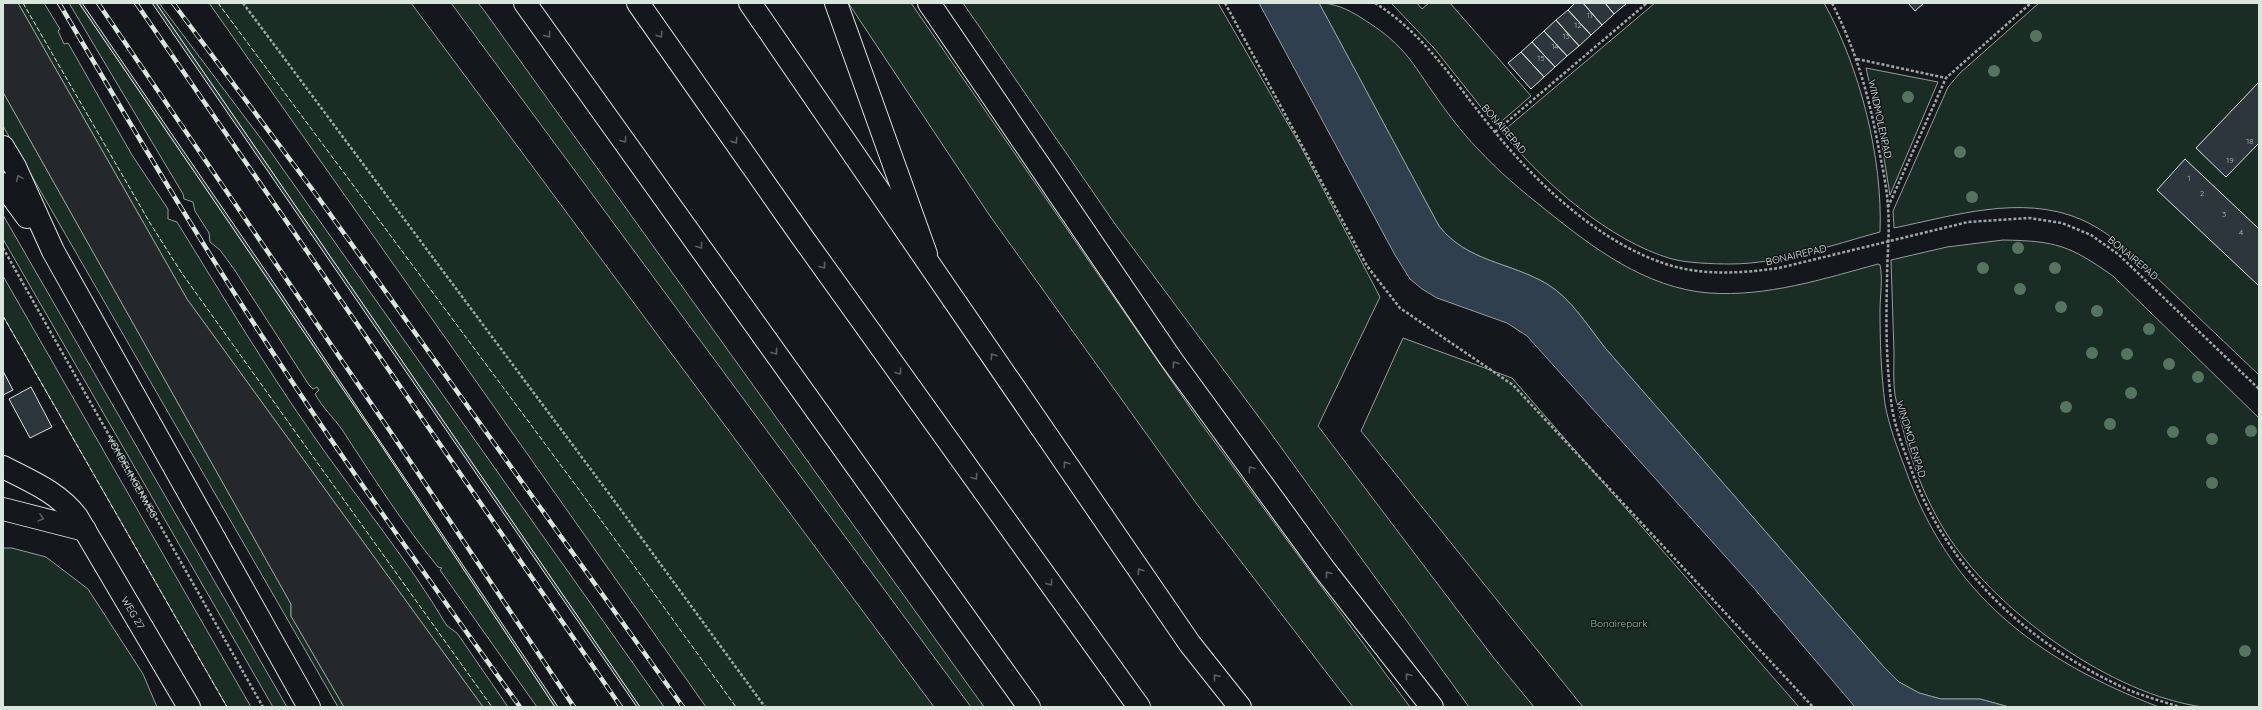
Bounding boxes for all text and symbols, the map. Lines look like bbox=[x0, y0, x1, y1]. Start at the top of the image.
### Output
house number: 11 bbox=[1587, 10, 1593, 20]
house number: 12 bbox=[1574, 20, 1582, 30]
one-way arrow bbox=[543, 30, 550, 37]
one-way arrow bbox=[655, 31, 663, 38]
house number: 13 bbox=[1562, 31, 1570, 41]
house number: 14 bbox=[1551, 41, 1559, 51]
house number: 15 bbox=[1537, 53, 1545, 63]
street label: WINDMOLENPAD bbox=[1865, 78, 1895, 160]
street label: BONAIREPAD bbox=[1479, 101, 1529, 157]
one-way arrow bbox=[619, 136, 627, 143]
house number: 18 bbox=[2246, 136, 2254, 146]
one-way arrow bbox=[730, 137, 737, 144]
house number: 19 bbox=[2226, 155, 2234, 165]
house number: 1 bbox=[2188, 173, 2191, 183]
one-way arrow bbox=[16, 174, 24, 182]
house number: 2 bbox=[2200, 188, 2205, 198]
house number: 3 bbox=[2222, 209, 2226, 219]
house number: 4 bbox=[2239, 227, 2243, 237]
street label: BONAIREPAD bbox=[2105, 233, 2161, 283]
one-way arrow bbox=[695, 242, 703, 249]
street label: BONAIREPAD bbox=[1764, 242, 1828, 268]
one-way arrow bbox=[818, 262, 826, 269]
one-way arrow bbox=[770, 347, 777, 354]
one-way arrow bbox=[991, 354, 998, 361]
one-way arrow bbox=[1173, 361, 1180, 368]
one-way arrow bbox=[894, 367, 901, 374]
street label: WINDMOLENPAD bbox=[1893, 399, 1929, 479]
street label: VONDELINGENWEG bbox=[104, 434, 161, 520]
one-way arrow bbox=[1063, 461, 1071, 468]
one-way arrow bbox=[1249, 466, 1256, 473]
one-way arrow bbox=[970, 473, 977, 480]
one-way arrow bbox=[37, 513, 44, 522]
one-way arrow bbox=[1137, 568, 1145, 575]
one-way arrow bbox=[1326, 571, 1333, 578]
one-way arrow bbox=[1045, 579, 1053, 586]
street label: WEG 27 bbox=[119, 594, 148, 631]
park label: Bonairepark bbox=[1590, 617, 1648, 630]
one-way arrow bbox=[1213, 674, 1220, 681]
one-way arrow bbox=[1406, 674, 1413, 681]

